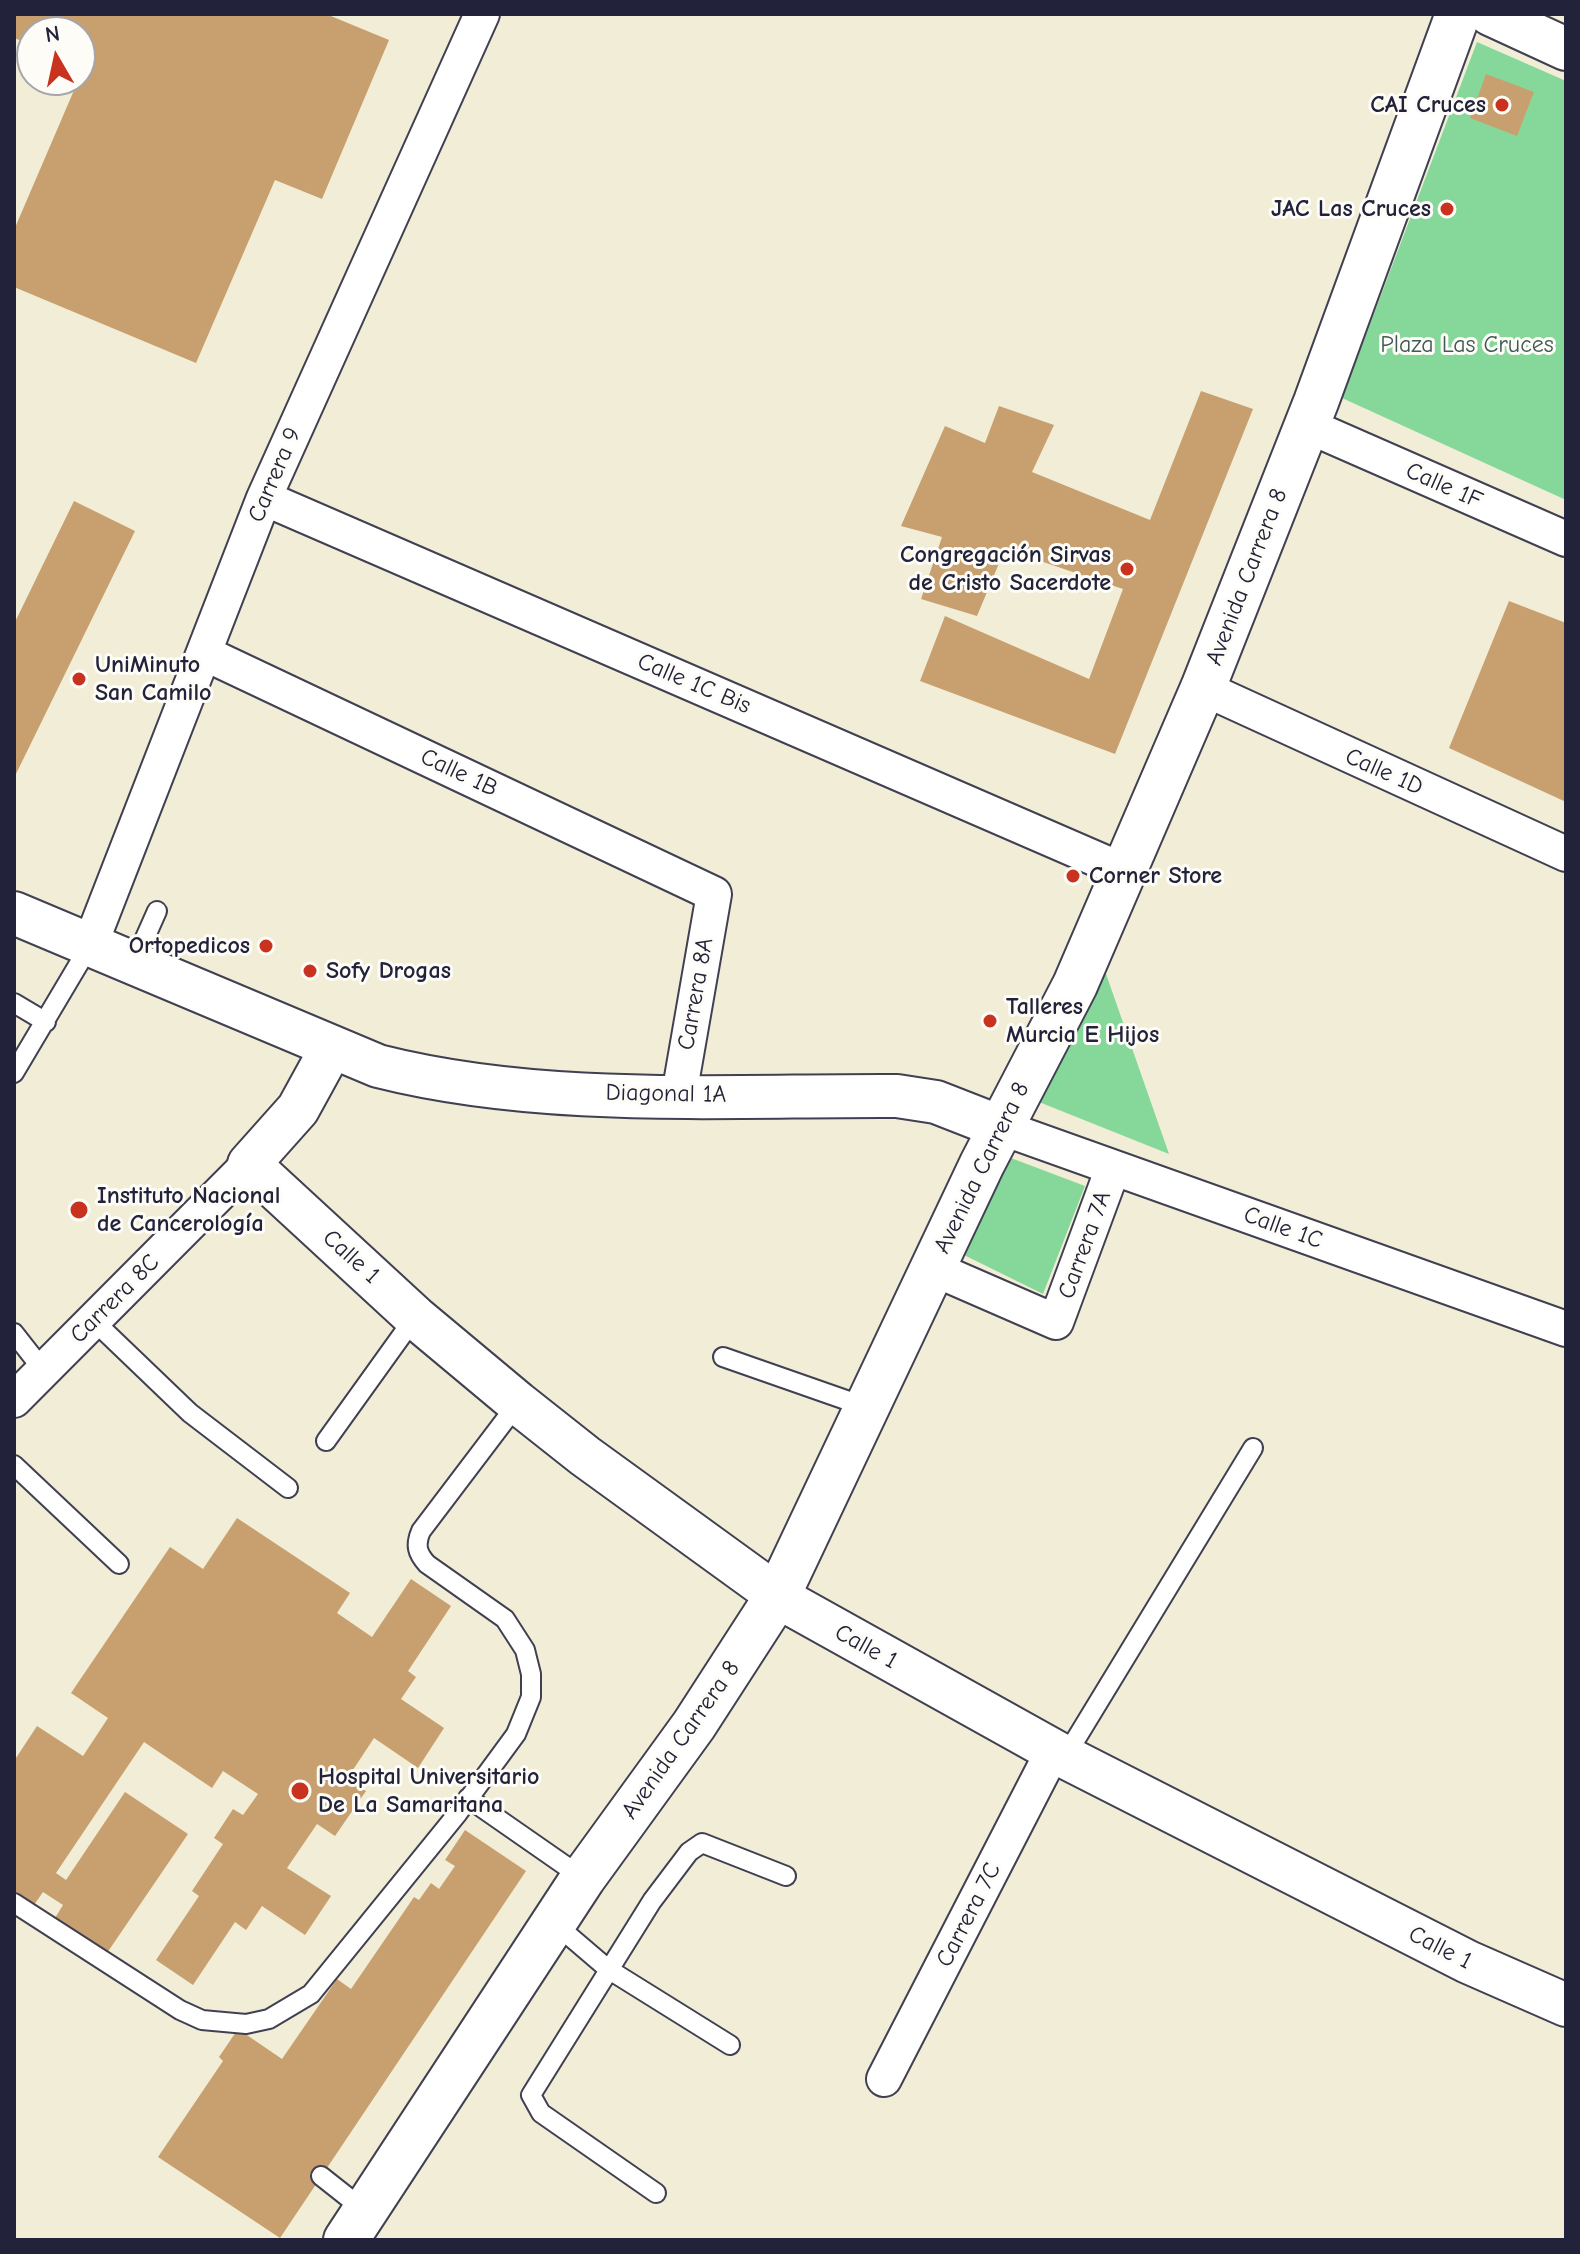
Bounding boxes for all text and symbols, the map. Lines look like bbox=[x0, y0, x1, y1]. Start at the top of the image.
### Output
north arrow bbox=[16, 16, 96, 96]
text: N bbox=[43, 20, 62, 48]
place label: CAI Cruces bbox=[1370, 91, 1486, 119]
marker: CAI Cruces bbox=[1493, 96, 1511, 114]
place label: JAC Las Cruces bbox=[1271, 195, 1431, 223]
marker: JAC Las Cruces bbox=[1438, 200, 1456, 218]
park label: Plaza Las Cruces bbox=[1380, 331, 1554, 359]
street label: Carrera 9 bbox=[242, 423, 308, 527]
street label: Calle 1F bbox=[1401, 456, 1487, 516]
street label: Avenida Carrera 8 bbox=[1200, 485, 1294, 669]
place label: Congregación Sirvas de Cristo Sacerdote bbox=[900, 541, 1111, 597]
marker: Congregación Sirvas de Cristo Sacerdote bbox=[1118, 560, 1136, 578]
street label: Calle 1C Bis bbox=[633, 647, 755, 721]
place label: UniMinuto San Camilo bbox=[95, 651, 211, 707]
marker: UniMinuto San Camilo bbox=[70, 670, 88, 688]
street label: Calle 1D bbox=[1341, 742, 1427, 802]
street label: Calle 1B bbox=[416, 743, 502, 803]
place label: Corner Store bbox=[1089, 862, 1222, 890]
marker: Corner Store bbox=[1064, 867, 1082, 885]
place label: Ortopedicos bbox=[129, 932, 250, 960]
street label: Carrera 8A bbox=[672, 936, 720, 1052]
marker: Ortopedicos bbox=[257, 937, 275, 955]
place label: Sofy Drogas bbox=[326, 957, 451, 985]
marker: Sofy Drogas bbox=[301, 962, 319, 980]
place label: Talleres Murcia E Hijos bbox=[1006, 993, 1159, 1049]
marker: Talleres Murcia E Hijos bbox=[981, 1012, 999, 1030]
street label: Avenida Carrera 8 bbox=[928, 1078, 1036, 1258]
street label: Diagonal 1A bbox=[605, 1079, 727, 1109]
place label: Instituto Nacional de Cancerología bbox=[97, 1182, 280, 1238]
street label: Carrera 7A bbox=[1052, 1187, 1118, 1303]
marker: Instituto Nacional de Cancerología bbox=[68, 1199, 90, 1221]
street label: Calle 1C bbox=[1240, 1200, 1326, 1256]
street label: Calle 1 bbox=[316, 1224, 386, 1290]
street label: Carrera 8C bbox=[64, 1248, 166, 1350]
street label: Calle 1 bbox=[830, 1618, 902, 1676]
street label: Avenida Carrera 8 bbox=[616, 1655, 746, 1825]
place label: Hospital Universitario De La Samaritana bbox=[318, 1763, 539, 1819]
marker: Hospital Universitario De La Samaritana bbox=[289, 1780, 311, 1802]
street label: Carrera 7C bbox=[930, 1858, 1008, 1972]
street label: Calle 1 bbox=[1404, 1920, 1476, 1976]

